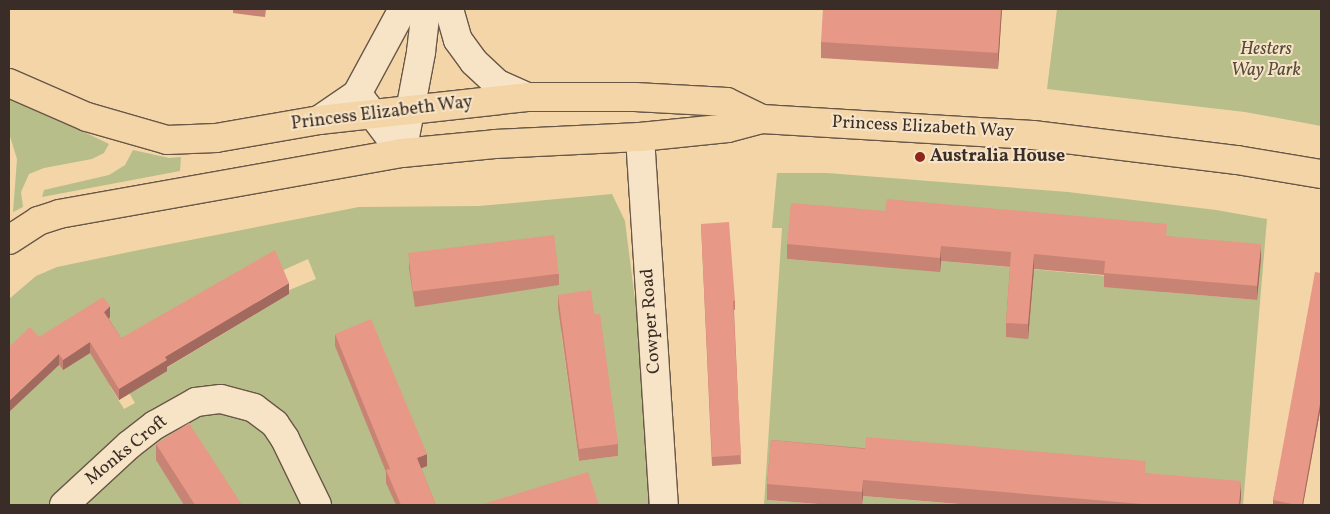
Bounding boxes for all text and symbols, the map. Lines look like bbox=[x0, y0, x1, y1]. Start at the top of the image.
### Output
park label: Hesters Way Park bbox=[1231, 40, 1301, 82]
street label: Princess Elizabeth Way bbox=[290, 92, 474, 136]
street label: Princess Elizabeth Way bbox=[831, 112, 1015, 144]
place label: Australia House bbox=[930, 146, 1065, 168]
marker: Australia House bbox=[914, 151, 926, 163]
street label: Cowper Road bbox=[638, 268, 666, 374]
street label: Monks Croft bbox=[82, 411, 172, 491]

